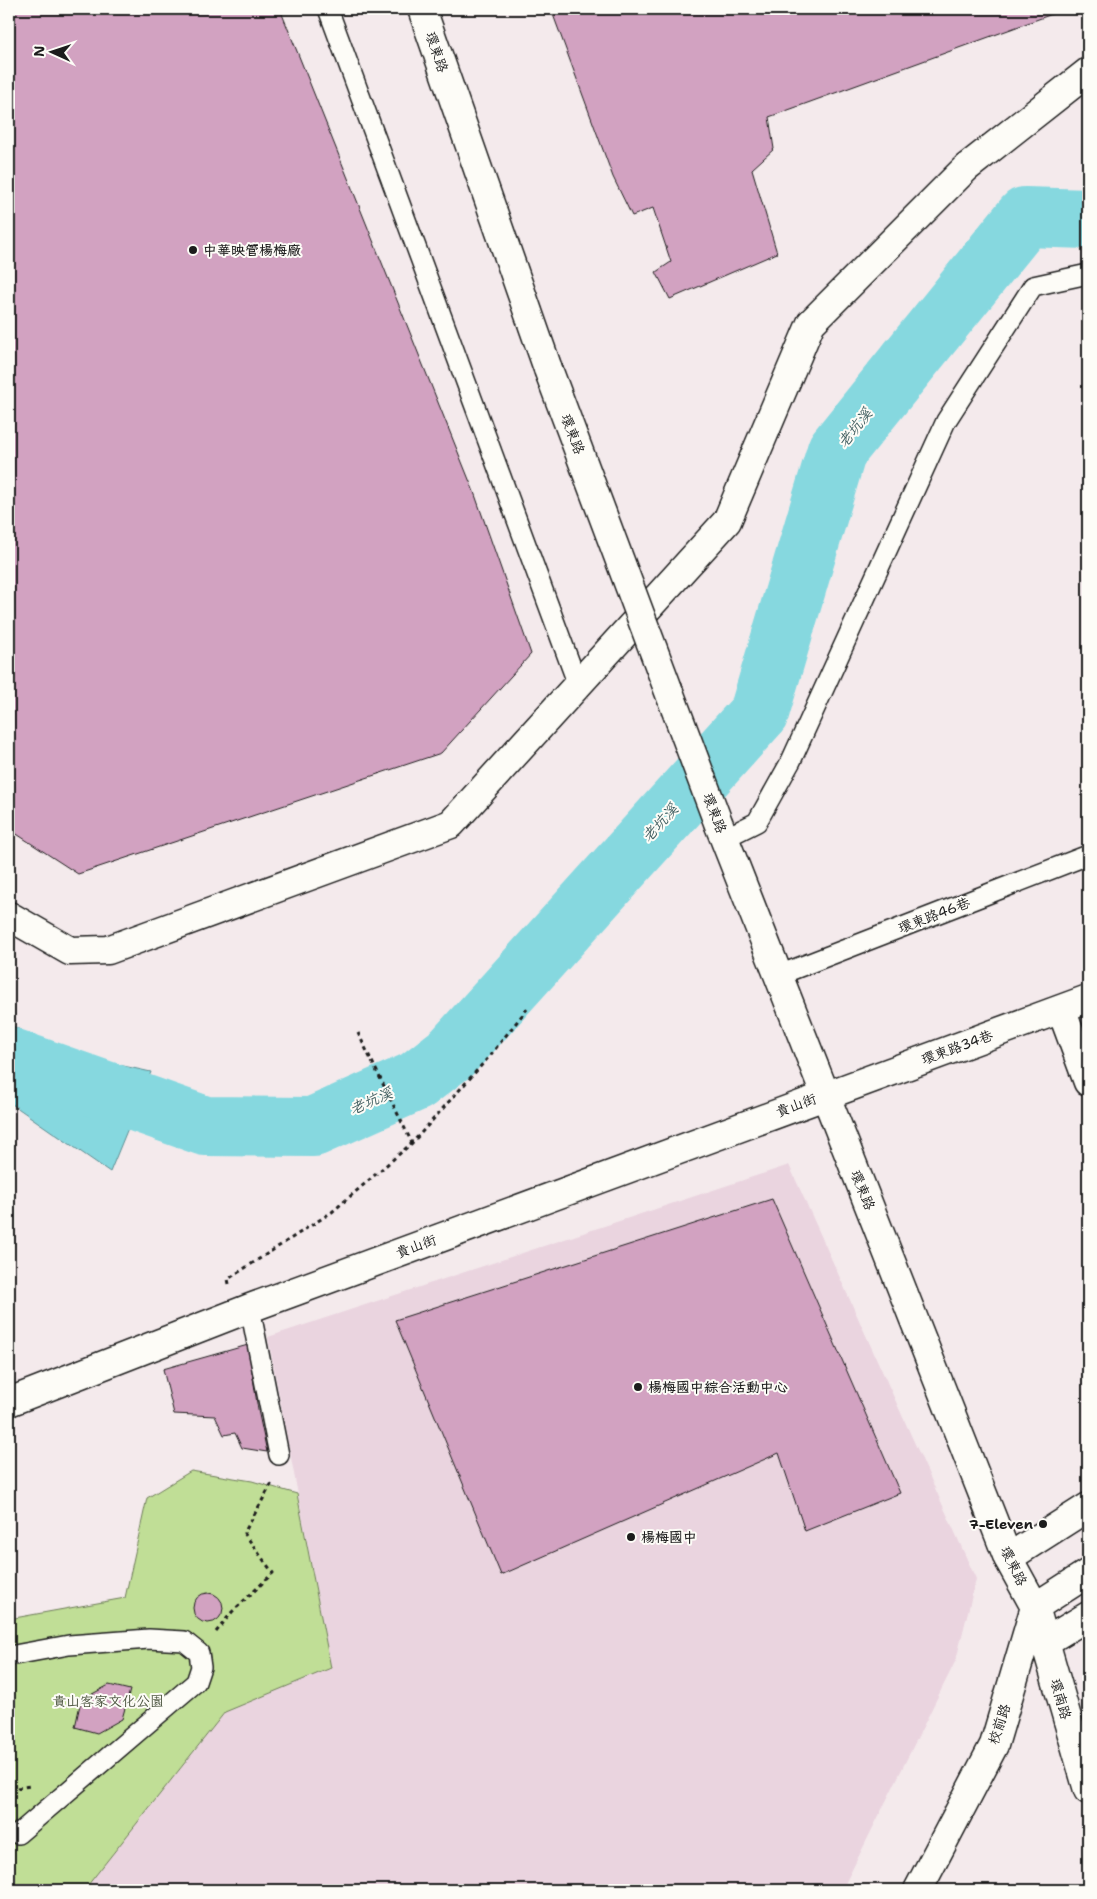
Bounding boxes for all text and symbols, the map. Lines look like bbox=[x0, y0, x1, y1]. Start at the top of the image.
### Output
north arrow bbox=[28, 28, 78, 78]
street label: 環東路 bbox=[422, 29, 452, 75]
text: N bbox=[30, 45, 48, 57]
place label: 中華映管楊梅廠 bbox=[203, 241, 301, 259]
marker: 中華映管楊梅廠 bbox=[187, 244, 199, 256]
water label: 老坑溪 bbox=[833, 403, 877, 452]
street label: 環東路 bbox=[557, 411, 589, 457]
street label: 環東路 bbox=[699, 790, 731, 836]
water label: 老坑溪 bbox=[638, 799, 683, 846]
street label: 環東路46巷 bbox=[896, 893, 973, 937]
street label: 環東路34巷 bbox=[919, 1025, 996, 1068]
water label: 老坑溪 bbox=[346, 1082, 397, 1119]
street label: 貴山街 bbox=[773, 1089, 819, 1121]
street label: 環東路 bbox=[847, 1167, 879, 1213]
street label: 貴山街 bbox=[393, 1230, 439, 1262]
place label: 楊梅國中綜合活動中心 bbox=[648, 1378, 788, 1396]
marker: 楊梅國中綜合活動中心 bbox=[632, 1381, 644, 1393]
place label: 7-Eleven bbox=[969, 1515, 1033, 1533]
marker: 7-Eleven bbox=[1037, 1518, 1049, 1530]
place label: 楊梅國中 bbox=[641, 1528, 697, 1546]
marker: 楊梅國中 bbox=[625, 1531, 637, 1543]
street label: 環東路 bbox=[997, 1543, 1031, 1589]
street label: 環南路 bbox=[1047, 1676, 1075, 1722]
park label: 貴山客家文化公園 bbox=[52, 1692, 164, 1710]
street label: 校前路 bbox=[984, 1701, 1014, 1747]

